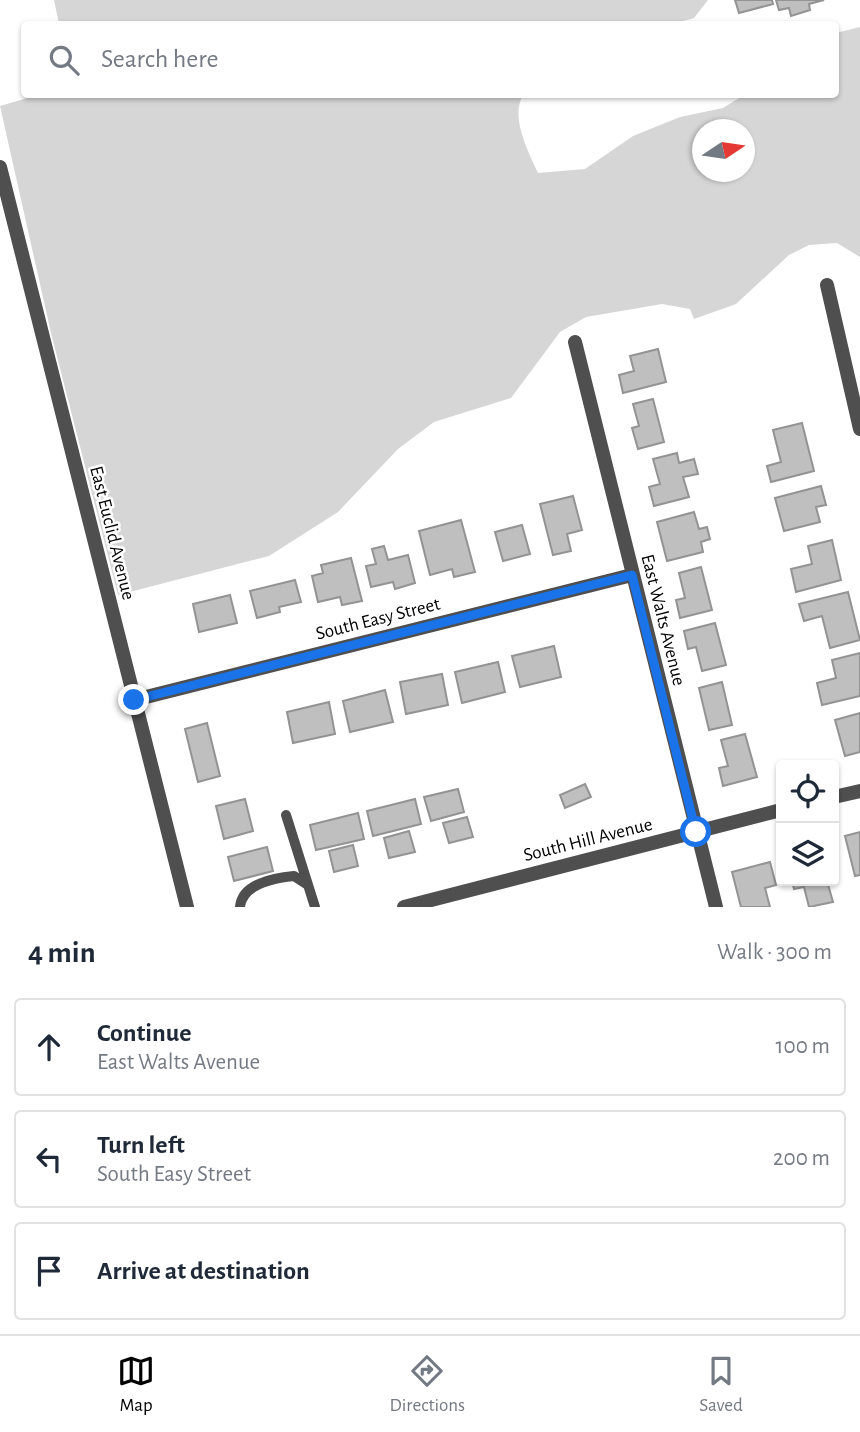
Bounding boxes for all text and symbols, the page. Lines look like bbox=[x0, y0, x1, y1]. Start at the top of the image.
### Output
search box bbox=[21, 21, 839, 98]
icon: search bbox=[45, 41, 83, 79]
text: Search here bbox=[101, 46, 219, 72]
north arrow bbox=[692, 119, 755, 182]
street label: East Euclid Avenue bbox=[86, 464, 138, 602]
street label: East Walts Avenue bbox=[637, 552, 689, 688]
street label: South Easy Street bbox=[314, 594, 442, 644]
route end bbox=[118, 684, 149, 715]
map controls bbox=[776, 760, 839, 886]
button: locate bbox=[776, 760, 839, 823]
street label: South Hill Avenue bbox=[522, 815, 654, 865]
route start bbox=[680, 816, 711, 847]
button: layers bbox=[776, 823, 839, 886]
text: 4 min bbox=[28, 938, 96, 968]
text: Walk · 300 m bbox=[717, 941, 832, 964]
text: Continue bbox=[97, 1020, 192, 1046]
icon: ahead bbox=[30, 1028, 68, 1066]
text: 100 m bbox=[776, 1035, 830, 1058]
text: East Walts Avenue bbox=[97, 1051, 260, 1074]
text: Turn left bbox=[97, 1132, 185, 1158]
icon: left bbox=[30, 1140, 68, 1178]
text: 200 m bbox=[773, 1147, 830, 1170]
text: South Easy Street bbox=[97, 1163, 251, 1186]
icon: arrive bbox=[30, 1252, 68, 1290]
text: Arrive at destination bbox=[97, 1258, 310, 1284]
tab: Map bbox=[117, 1352, 155, 1417]
tab: Directions bbox=[389, 1352, 465, 1417]
tab: Saved bbox=[699, 1352, 743, 1417]

